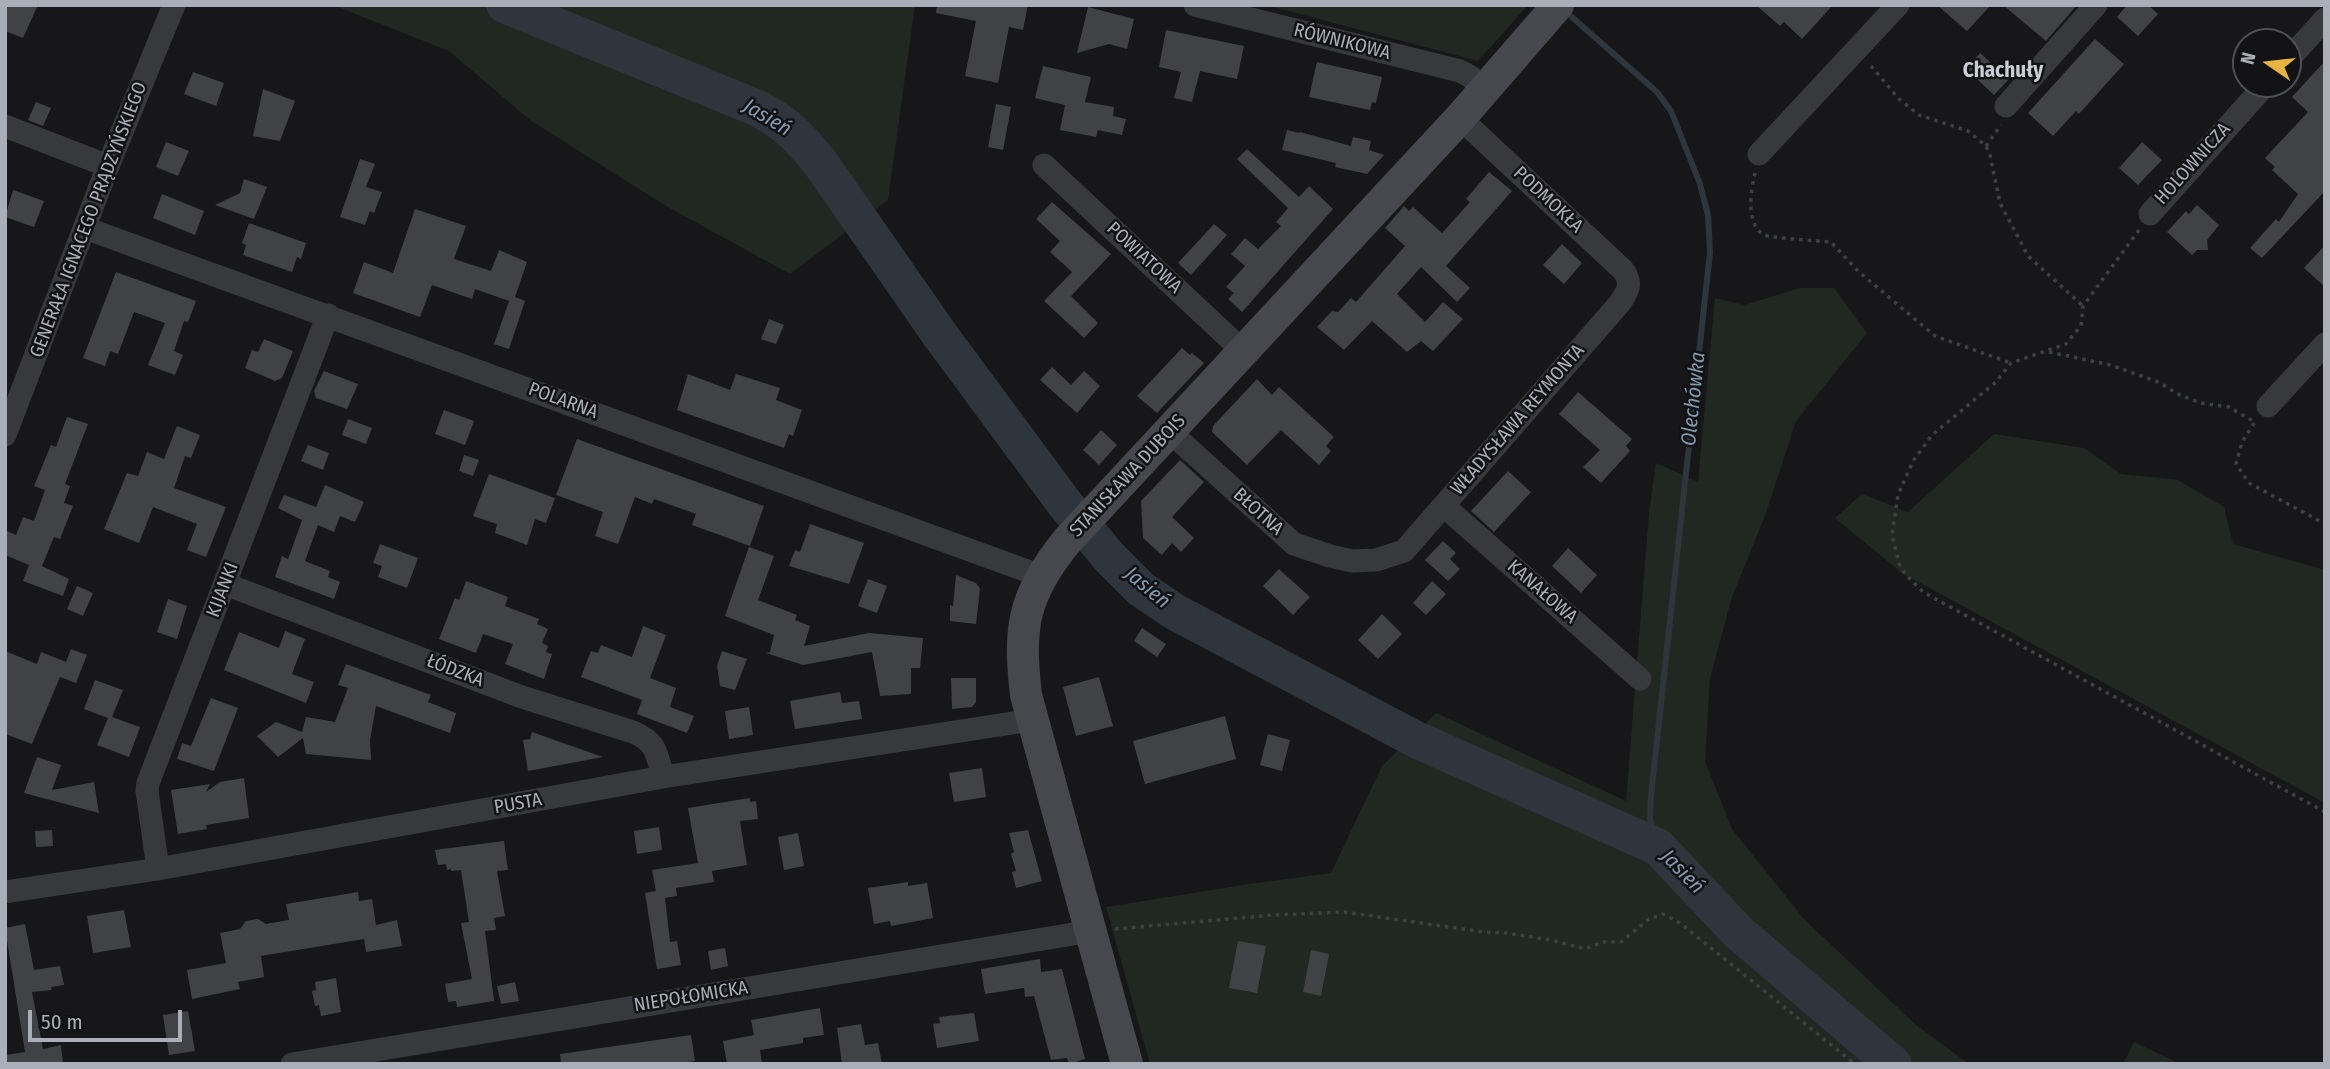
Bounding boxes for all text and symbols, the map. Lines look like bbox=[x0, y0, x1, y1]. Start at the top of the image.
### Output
street label: RÓWNIKOWA bbox=[1291, 19, 1393, 65]
north arrow bbox=[2232, 28, 2302, 98]
text: N bbox=[2236, 50, 2261, 67]
district label: Chachuły bbox=[1963, 58, 2043, 84]
street label: GENERAŁA IGNACEGO PRĄDZYŃSKIEGO bbox=[26, 79, 152, 361]
water label: Jasień bbox=[738, 94, 796, 142]
street label: HOLOWNICZA bbox=[2150, 118, 2236, 210]
street label: PODMOKŁA bbox=[1508, 162, 1588, 238]
street label: POWIATOWA bbox=[1102, 217, 1186, 299]
street label: WŁADYSŁAWA REYMONTA bbox=[1446, 340, 1590, 500]
water label: Olechówka bbox=[1677, 351, 1711, 447]
street label: POLARNA bbox=[525, 378, 601, 424]
street label: STANISŁAWA DUBOIS bbox=[1065, 410, 1191, 542]
street label: BŁOTNA bbox=[1228, 483, 1288, 541]
street label: KANAŁOWA bbox=[1502, 555, 1582, 629]
street label: KIJANKI bbox=[202, 559, 244, 621]
water label: Jasień bbox=[1119, 562, 1175, 614]
street label: ŁÓDZKA bbox=[423, 650, 487, 692]
street label: PUSTA bbox=[492, 789, 544, 819]
water label: Jasień bbox=[1655, 845, 1709, 899]
street label: NIEPOŁOMICKA bbox=[632, 977, 750, 1017]
scale bar bbox=[32, 996, 186, 1040]
text: 50 m bbox=[41, 1009, 83, 1035]

